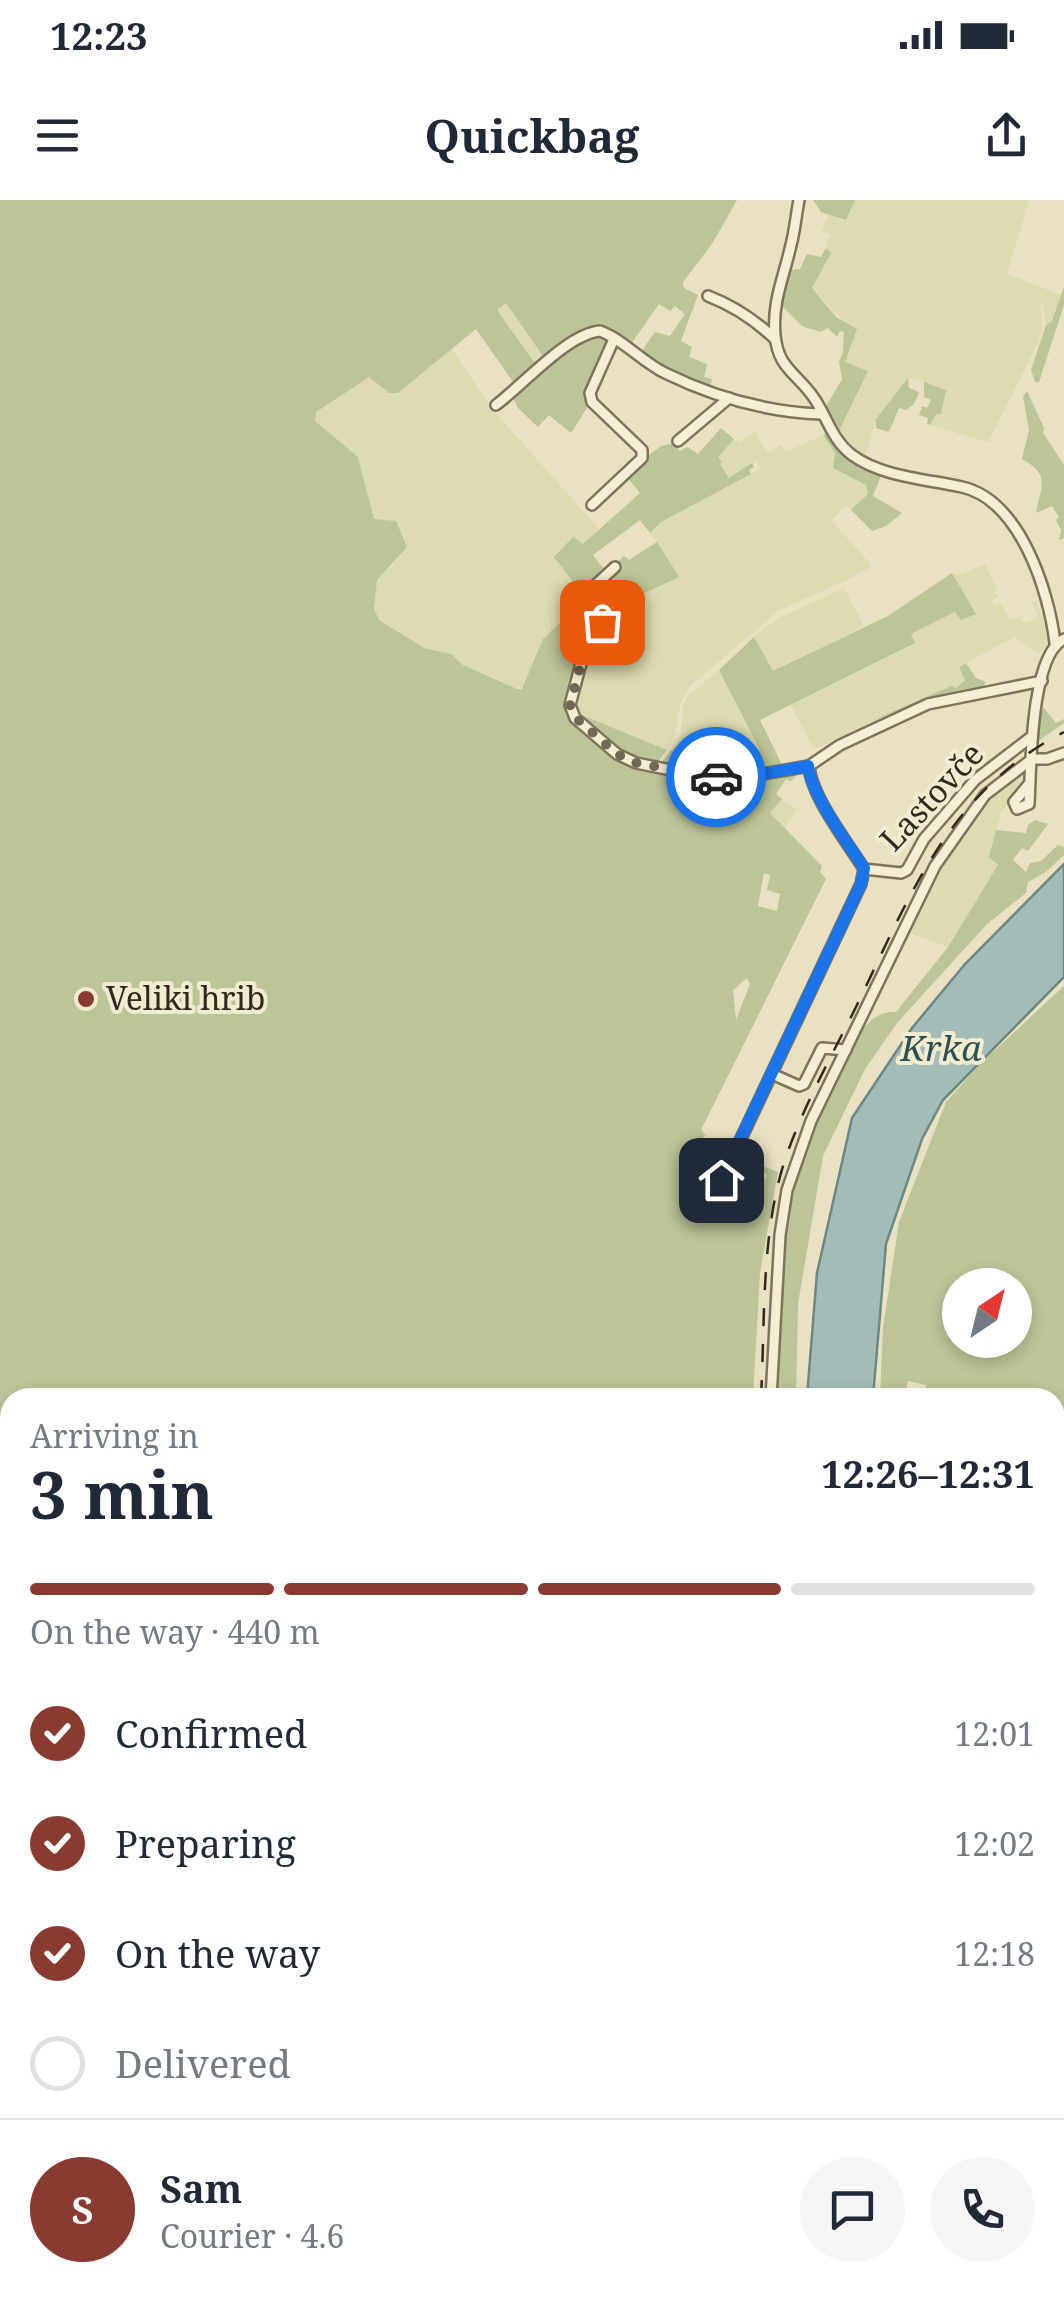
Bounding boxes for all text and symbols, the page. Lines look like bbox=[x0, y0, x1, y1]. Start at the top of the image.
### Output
text: 12:23 bbox=[50, 9, 147, 61]
text: Quickbag bbox=[424, 105, 640, 166]
icon: menu bbox=[30, 108, 85, 163]
icon: share bbox=[979, 108, 1034, 163]
pin bbox=[560, 580, 645, 665]
icon: bag bbox=[575, 595, 630, 650]
courier bbox=[666, 727, 766, 827]
street label: Lastovče bbox=[870, 732, 992, 859]
icon: car bbox=[689, 750, 744, 805]
place label: Veliki hrib bbox=[106, 976, 266, 1019]
marker: Veliki hrib bbox=[75, 988, 97, 1010]
water label: Krka bbox=[899, 1024, 982, 1071]
pin bbox=[679, 1138, 764, 1223]
icon: home bbox=[694, 1153, 749, 1208]
north arrow bbox=[942, 1268, 1032, 1358]
map controls bbox=[942, 1268, 1032, 1358]
text: Arriving in bbox=[30, 1414, 199, 1457]
text: 12:26–12:31 bbox=[821, 1447, 1035, 1499]
text: 3 min bbox=[30, 1450, 214, 1538]
text: On the way · 440 m bbox=[30, 1610, 320, 1653]
icon: check bbox=[30, 1706, 85, 1761]
text: Confirmed bbox=[115, 1707, 307, 1759]
text: 12:01 bbox=[954, 1712, 1035, 1755]
icon: check bbox=[30, 1816, 85, 1871]
text: Preparing bbox=[115, 1817, 296, 1869]
text: 12:02 bbox=[954, 1822, 1035, 1865]
icon: check bbox=[30, 1926, 85, 1981]
text: On the way bbox=[115, 1927, 320, 1979]
text: 12:18 bbox=[954, 1932, 1035, 1975]
text: Delivered bbox=[115, 2037, 291, 2089]
button: chat bbox=[800, 2157, 905, 2262]
button: phone bbox=[930, 2157, 1035, 2262]
text: Sam bbox=[160, 2162, 242, 2214]
text: S bbox=[71, 2183, 94, 2235]
text: Courier · 4.6 bbox=[160, 2214, 344, 2257]

